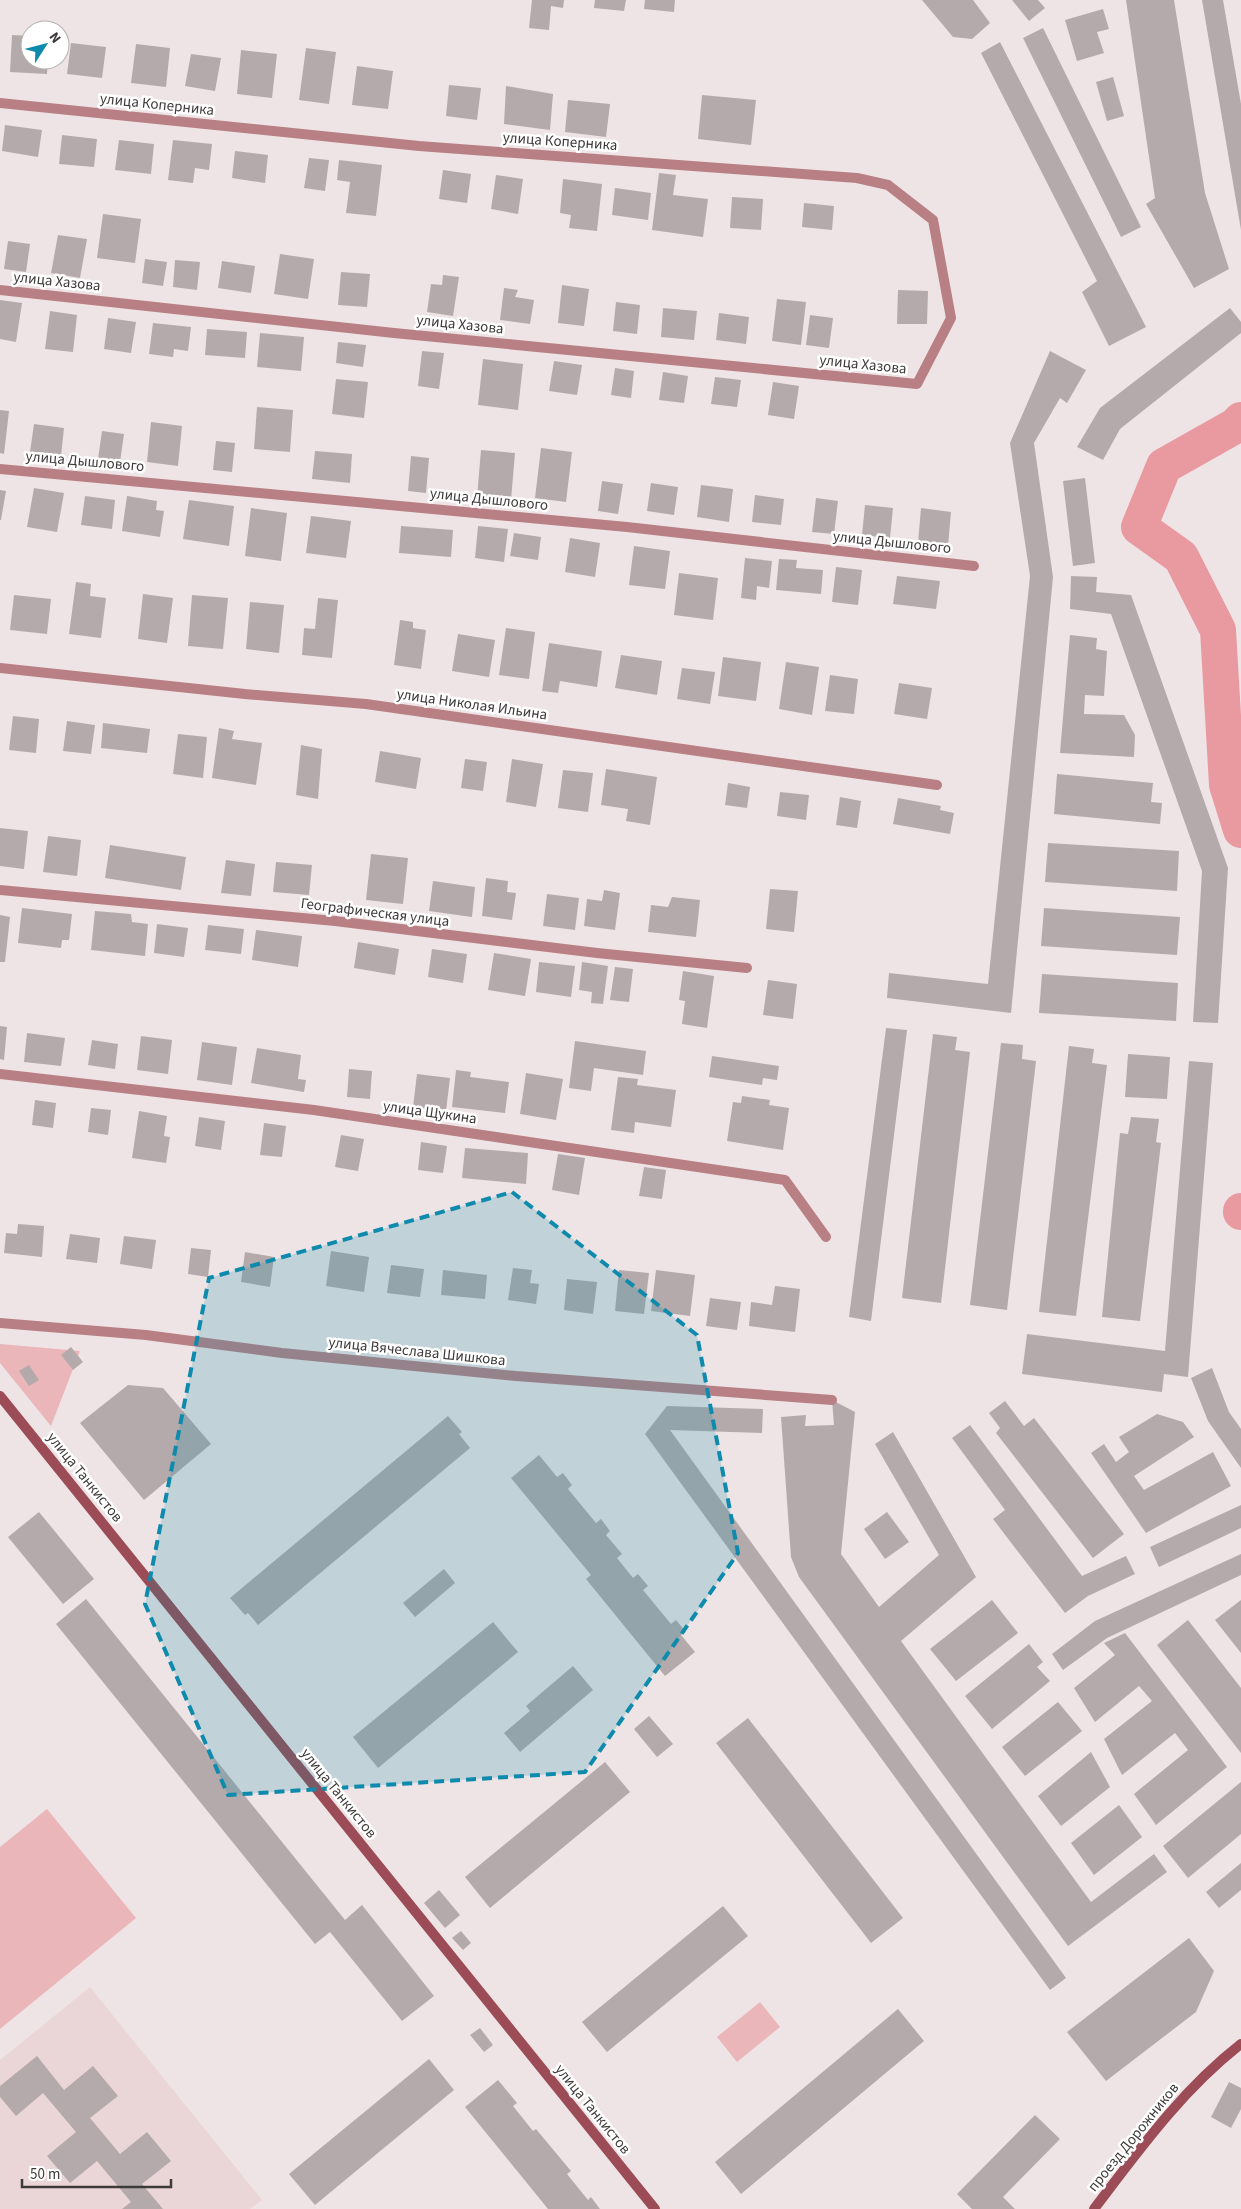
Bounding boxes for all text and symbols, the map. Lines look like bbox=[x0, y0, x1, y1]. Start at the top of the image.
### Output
north arrow bbox=[20, 20, 70, 70]
text: N bbox=[44, 28, 66, 48]
street label: улица Коперника bbox=[99, 88, 215, 121]
street label: улица Коперника bbox=[502, 127, 618, 156]
street label: улица Хазова bbox=[12, 266, 102, 297]
street label: улица Хазова bbox=[415, 309, 505, 340]
street label: улица Хазова bbox=[818, 349, 908, 380]
street label: улица Дышлового bbox=[25, 446, 145, 477]
street label: улица Дышлового bbox=[429, 483, 549, 516]
street label: улица Дышлового bbox=[832, 526, 952, 559]
street label: улица Николая Ильина bbox=[395, 684, 549, 725]
street label: Географическая улица bbox=[299, 893, 450, 932]
street label: улица Щукина bbox=[382, 1096, 478, 1129]
street label: улица Вячеслава Шишкова bbox=[327, 1332, 507, 1371]
street label: улица Танкистов bbox=[42, 1428, 128, 1527]
street label: улица Танкистов bbox=[296, 1744, 382, 1843]
street label: улица Танкистов bbox=[550, 2060, 636, 2159]
street label: проезд Дорожников bbox=[1083, 2078, 1184, 2196]
scale bar bbox=[22, 2156, 171, 2188]
text: 50 m bbox=[30, 2164, 60, 2185]

